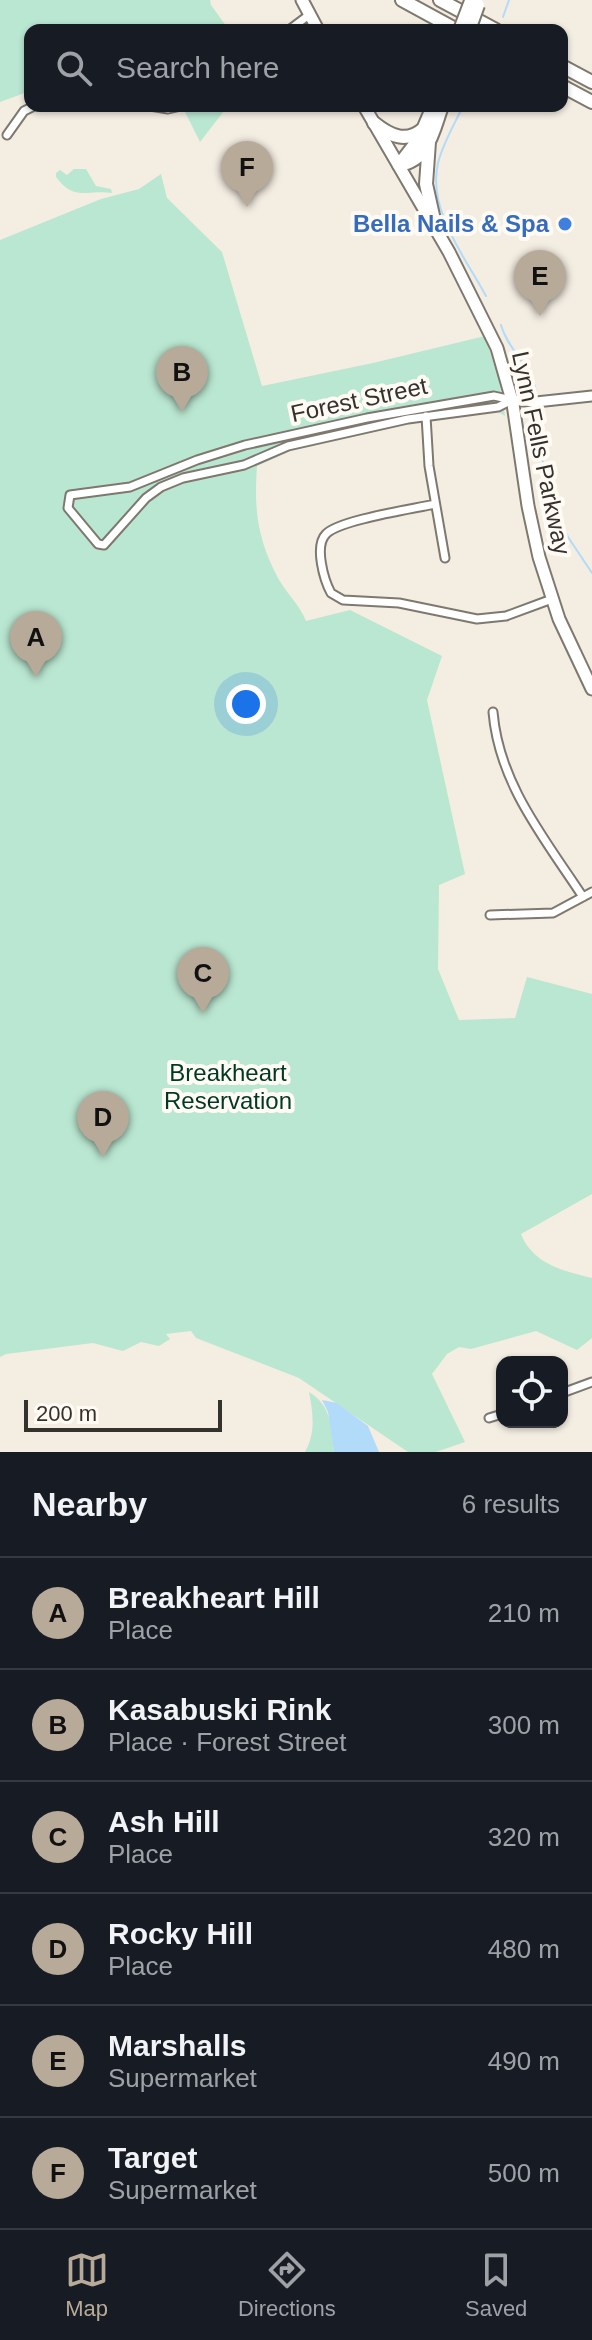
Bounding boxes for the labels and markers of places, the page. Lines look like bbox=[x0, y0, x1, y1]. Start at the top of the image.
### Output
pin: F bbox=[221, 141, 273, 207]
place label: Bella Nails & Spa bbox=[353, 210, 550, 237]
marker: Bella Nails & Spa bbox=[556, 215, 574, 233]
pin: E bbox=[514, 250, 566, 316]
pin: B bbox=[156, 346, 208, 412]
pin: A bbox=[10, 611, 62, 677]
pin: C bbox=[177, 947, 229, 1013]
pin: D bbox=[77, 1091, 129, 1157]

